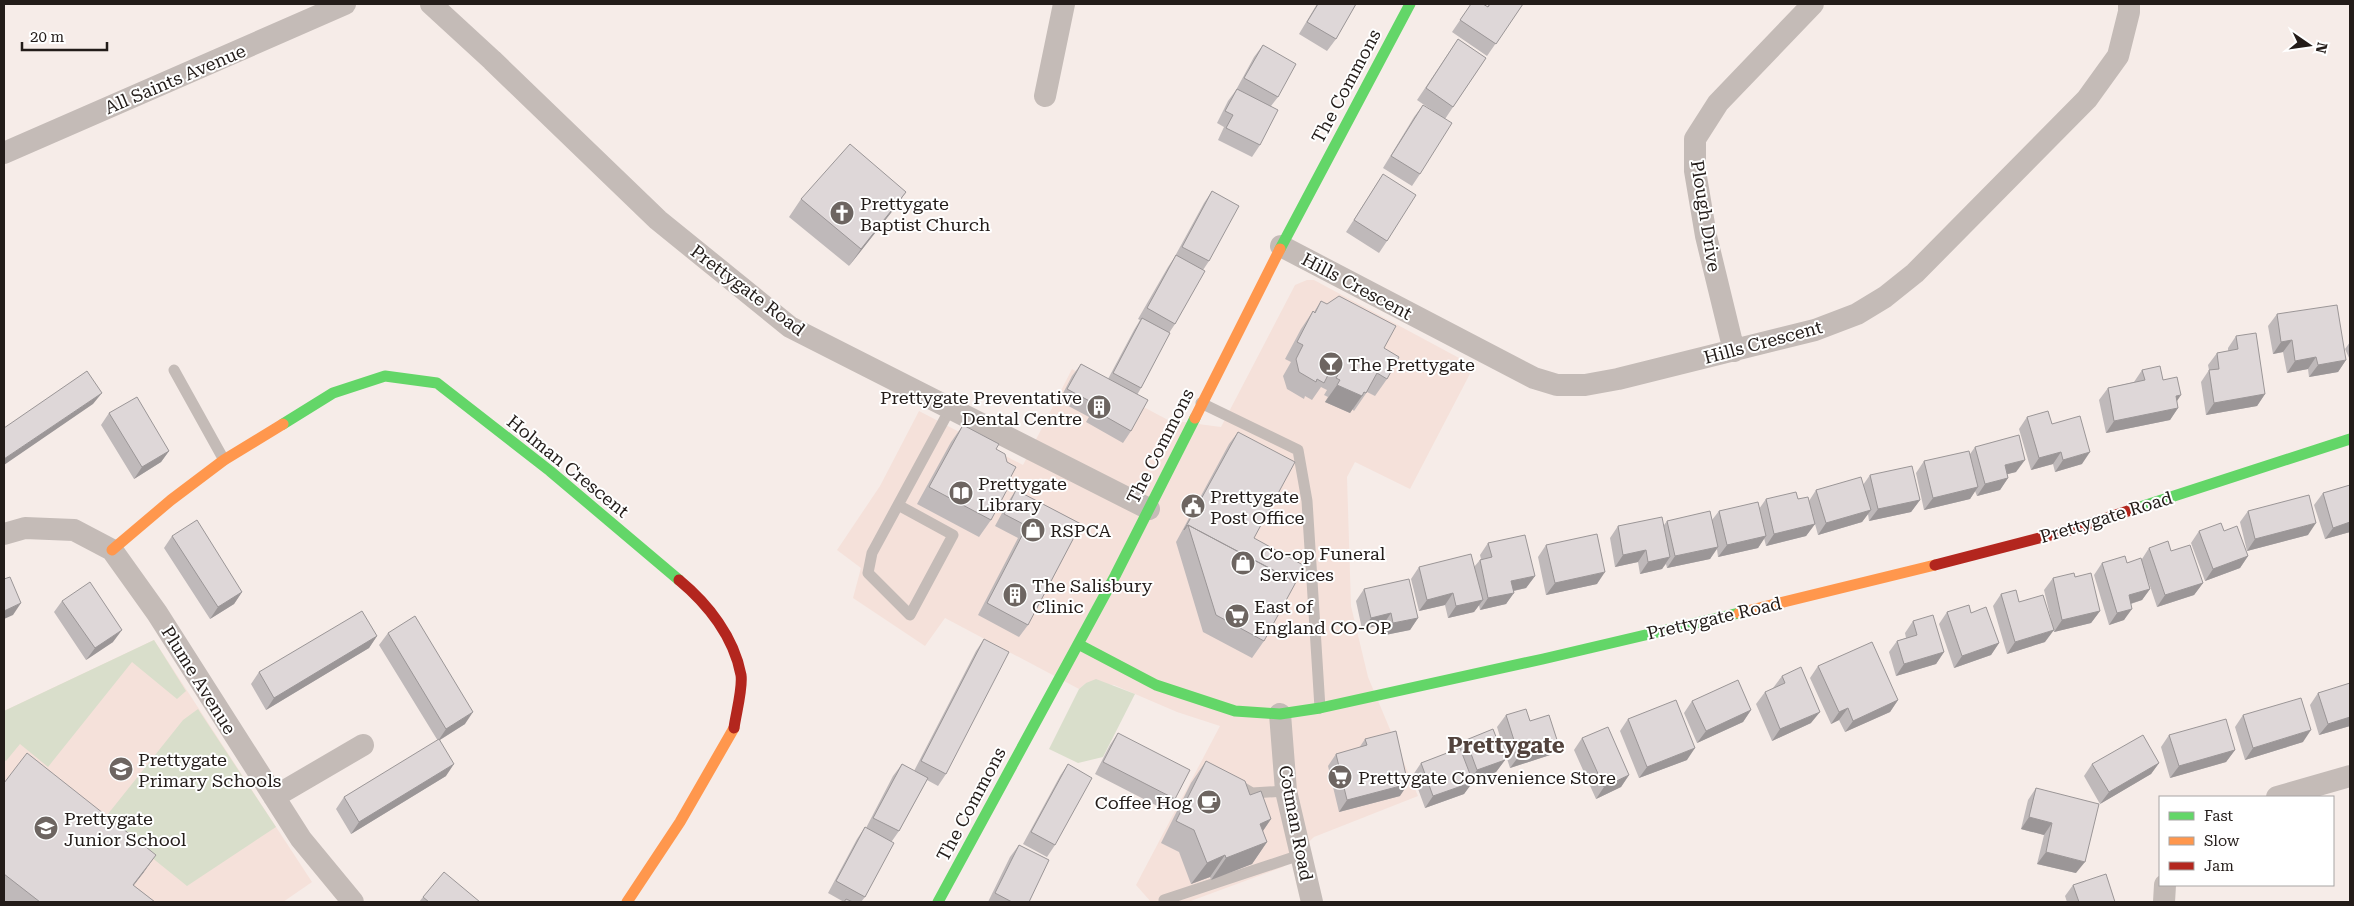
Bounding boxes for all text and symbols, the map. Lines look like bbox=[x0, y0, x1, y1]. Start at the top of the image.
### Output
scale bar bbox=[22, 20, 108, 52]
north arrow bbox=[2284, 20, 2334, 70]
street label: The Commons bbox=[1307, 25, 1385, 147]
text: 20 m bbox=[30, 28, 65, 46]
street label: All Saints Avenue bbox=[101, 40, 249, 118]
text: N bbox=[2313, 41, 2331, 55]
street label: Plough Drive bbox=[1687, 159, 1725, 273]
place label: Prettygate Baptist Church bbox=[860, 193, 991, 235]
church icon: Prettygate Baptist Church bbox=[829, 200, 855, 226]
street label: Prettygate Road bbox=[687, 240, 810, 340]
street label: Hills Crescent bbox=[1298, 248, 1416, 324]
street label: Hills Crescent bbox=[1701, 316, 1825, 368]
bar icon: The Prettygate bbox=[1318, 351, 1344, 377]
place label: The Prettygate bbox=[1348, 354, 1475, 375]
street label: The Commons bbox=[1122, 385, 1198, 507]
place label: Prettygate Preventative Dental Centre bbox=[880, 387, 1082, 429]
building icon: Prettygate Preventative Dental Centre bbox=[1086, 394, 1112, 420]
street label: Holman Crescent bbox=[503, 410, 633, 522]
place label: Prettygate Library bbox=[978, 473, 1067, 515]
library icon: Prettygate Library bbox=[948, 480, 974, 506]
place label: Prettygate Post Office bbox=[1210, 486, 1304, 528]
street label: Prettygate Road bbox=[2037, 487, 2175, 547]
public building icon: Prettygate Post Office bbox=[1180, 493, 1206, 519]
shop icon: RSPCA bbox=[1020, 517, 1046, 543]
place label: RSPCA bbox=[1050, 520, 1112, 541]
place label: Co-op Funeral Services bbox=[1260, 543, 1386, 585]
shop icon: Co-op Funeral Services bbox=[1230, 550, 1256, 576]
place label: The Salisbury Clinic bbox=[1032, 575, 1153, 617]
building icon: The Salisbury Clinic bbox=[1002, 582, 1028, 608]
street label: Prettygate Road bbox=[1645, 592, 1784, 644]
place label: East of England CO-OP bbox=[1254, 596, 1391, 638]
supermarket icon: East of England CO-OP bbox=[1224, 603, 1250, 629]
street label: Plume Avenue bbox=[157, 622, 241, 738]
district label: Prettygate bbox=[1447, 733, 1565, 758]
street label: The Commons bbox=[932, 743, 1010, 865]
place label: Prettygate Primary Schools bbox=[138, 749, 281, 791]
school or university icon: Prettygate Primary Schools bbox=[108, 756, 134, 782]
street label: Cotman Road bbox=[1274, 763, 1318, 883]
supermarket icon: Prettygate Convenience Store bbox=[1327, 764, 1353, 790]
place label: Prettygate Convenience Store bbox=[1358, 767, 1616, 788]
cafe icon: Coffee Hog bbox=[1196, 789, 1222, 815]
place label: Coffee Hog bbox=[1095, 792, 1193, 813]
legend bbox=[2159, 796, 2334, 886]
text: Fast bbox=[2204, 807, 2234, 825]
place label: Prettygate Junior School bbox=[64, 808, 187, 850]
school or university icon: Prettygate Junior School bbox=[33, 815, 59, 841]
text: Slow bbox=[2204, 832, 2240, 850]
text: Jam bbox=[2204, 857, 2234, 875]

